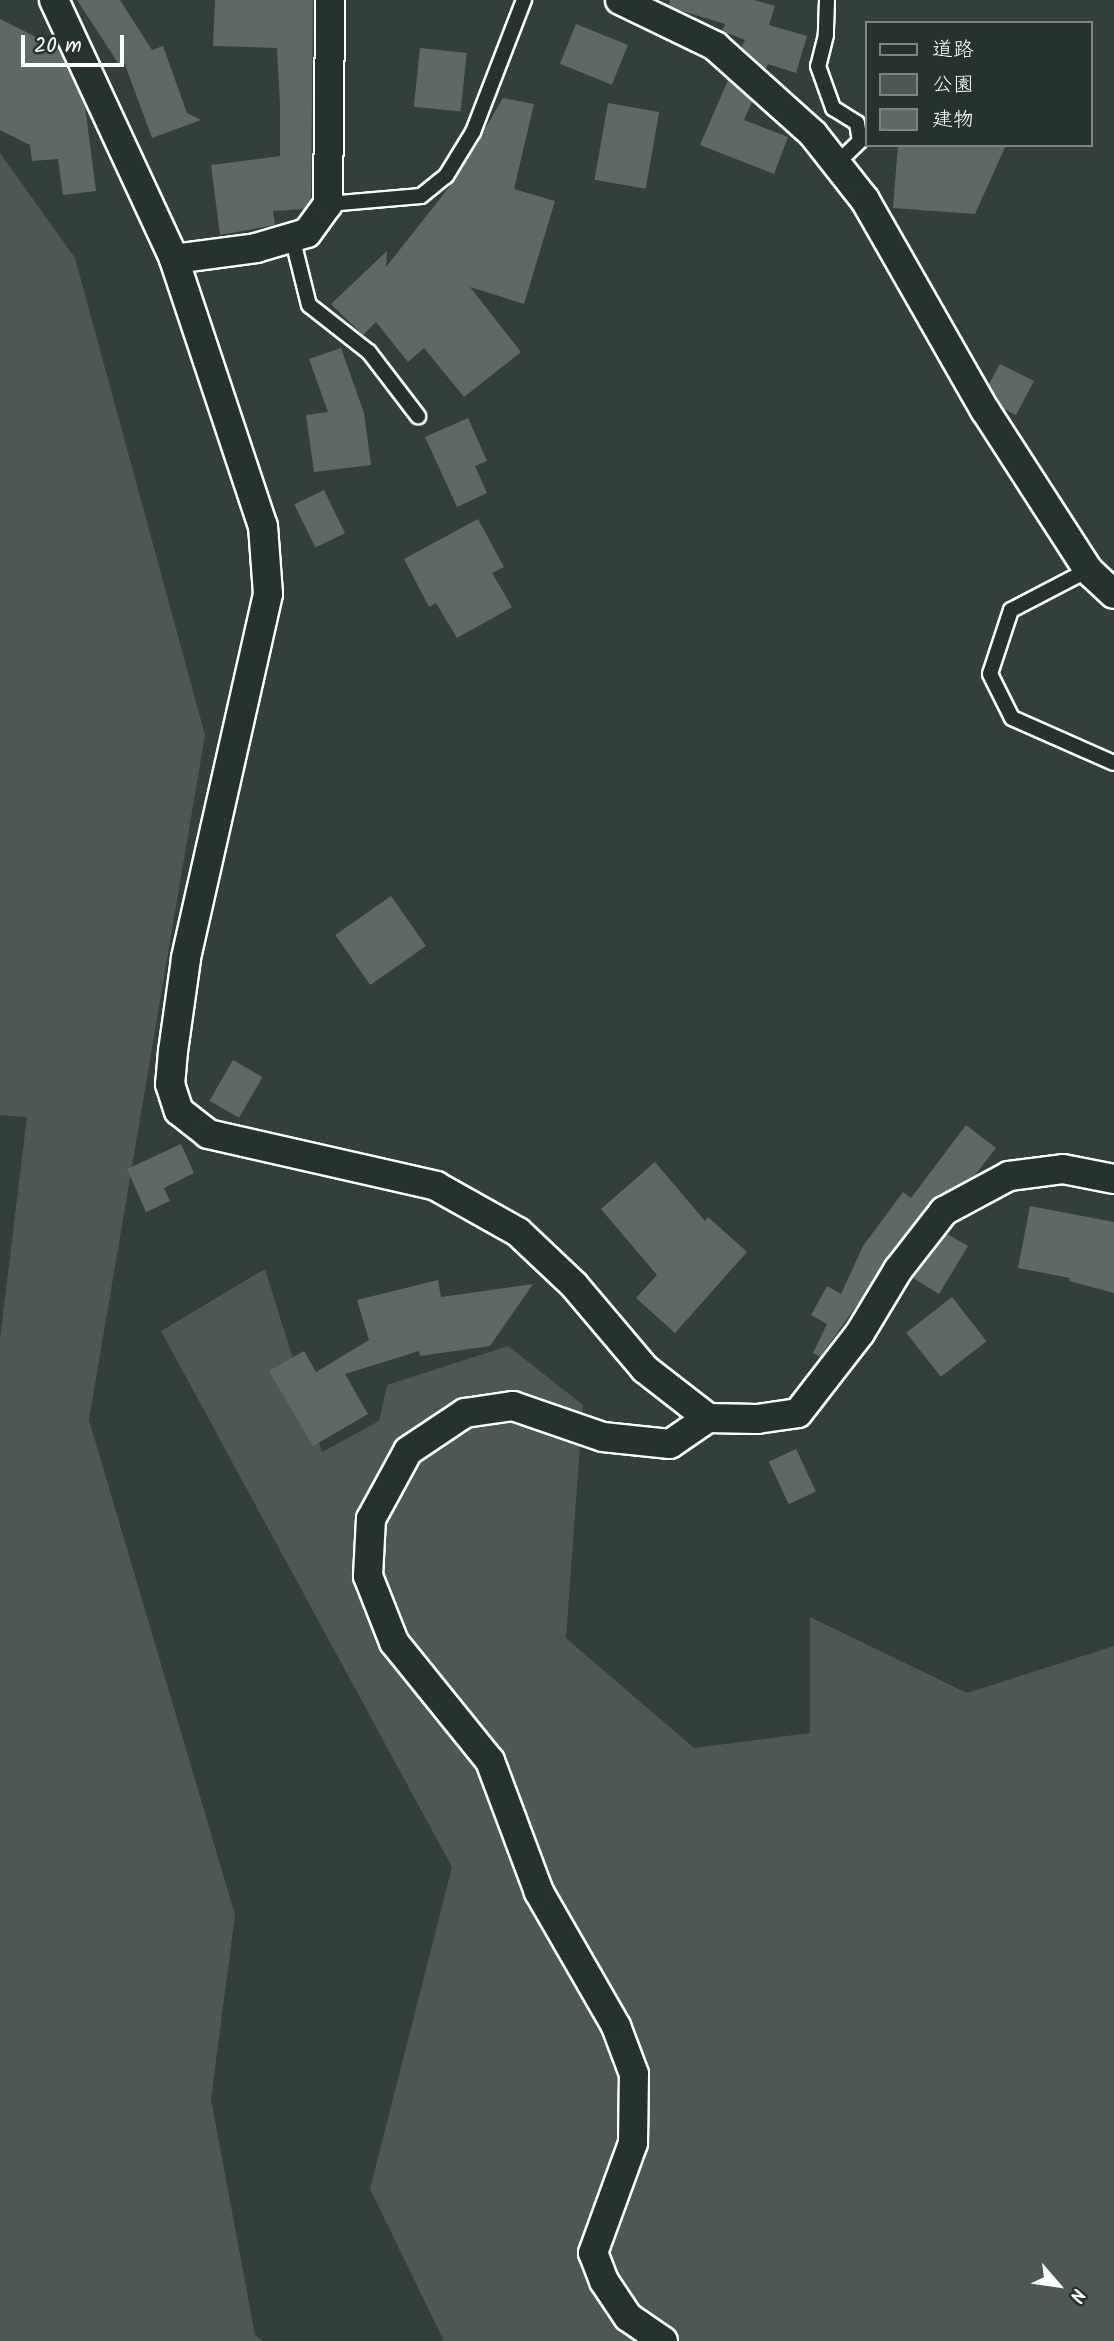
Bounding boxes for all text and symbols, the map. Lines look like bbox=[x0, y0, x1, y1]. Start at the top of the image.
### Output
scale bar bbox=[24, 21, 128, 65]
legend bbox=[866, 21, 1093, 147]
text: 20 m bbox=[34, 30, 82, 63]
text: 道路 bbox=[932, 34, 974, 67]
text: 公園 bbox=[932, 69, 974, 102]
text: 建物 bbox=[932, 104, 974, 137]
north arrow bbox=[1023, 2250, 1093, 2320]
text: N bbox=[1060, 2283, 1092, 2308]

